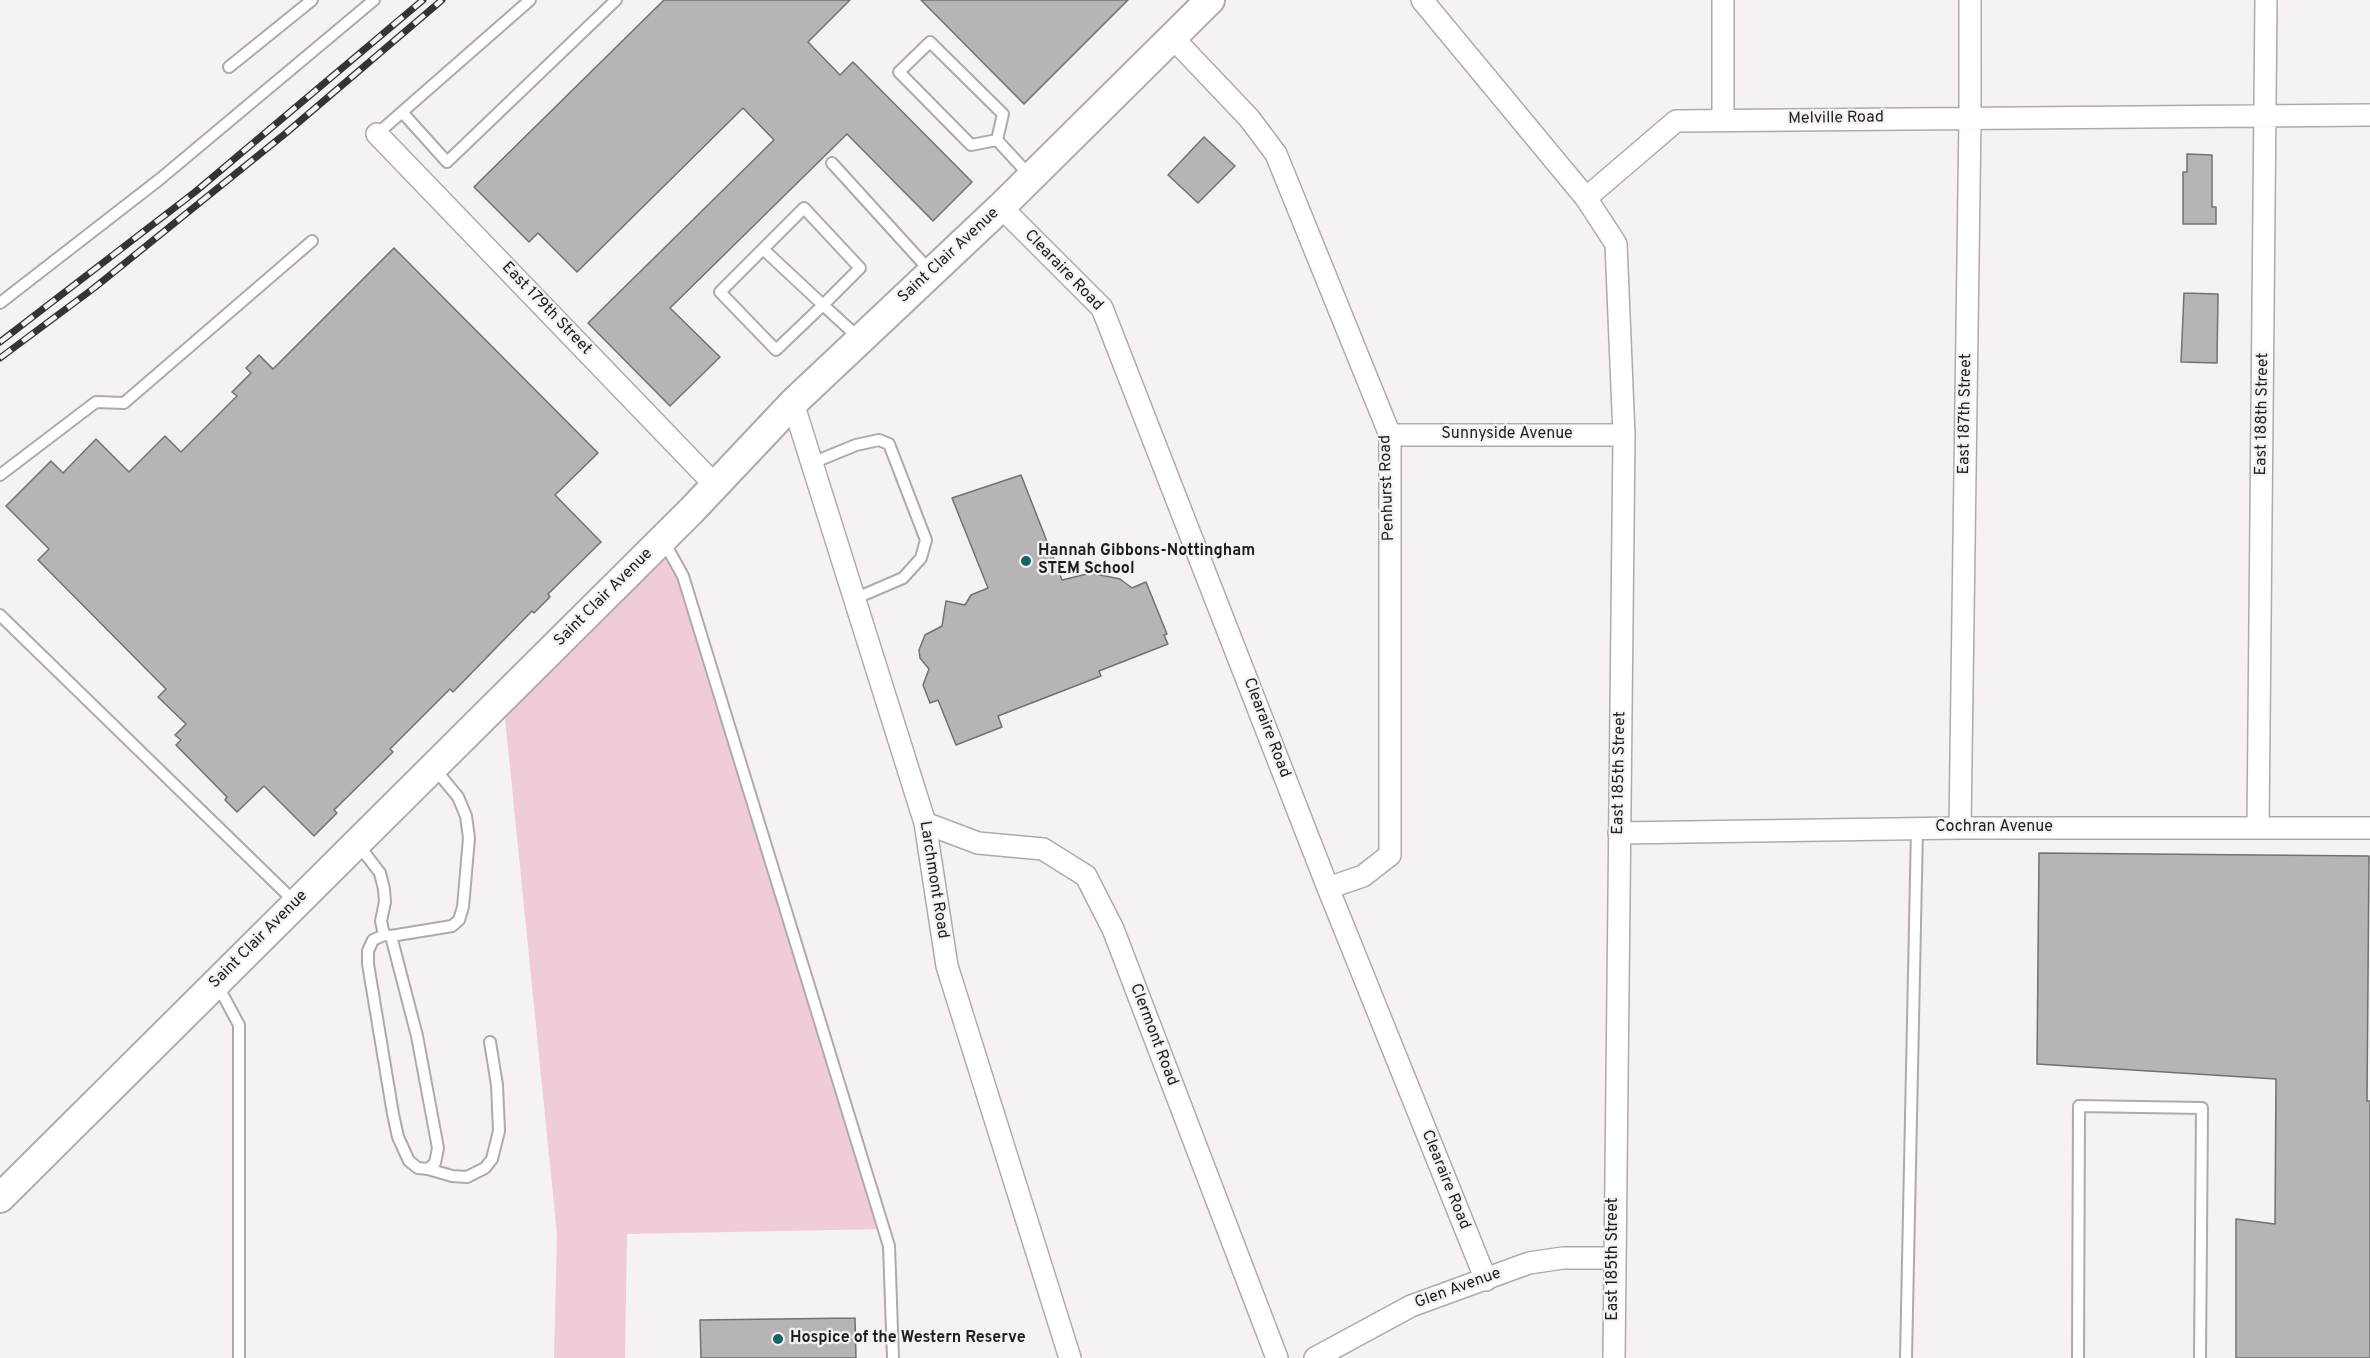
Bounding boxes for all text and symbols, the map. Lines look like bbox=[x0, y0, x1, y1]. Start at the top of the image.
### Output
street label: Melville Road bbox=[1788, 109, 1884, 129]
street label: Saint Clair Avenue bbox=[894, 204, 1004, 308]
street label: Clearaire Road bbox=[1020, 226, 1106, 316]
street label: East 179th Street bbox=[497, 259, 595, 359]
street label: East 188th Street bbox=[2252, 352, 2274, 476]
street label: East 187th Street bbox=[1955, 353, 1977, 475]
street label: Sunnyside Avenue bbox=[1441, 425, 1573, 445]
street label: Penhurst Road bbox=[1377, 435, 1399, 541]
place label: Hannah Gibbons-Nottingham STEM School bbox=[1038, 542, 1255, 580]
street label: Saint Clair Avenue bbox=[551, 545, 657, 651]
marker: Hannah Gibbons-Nottingham STEM School bbox=[1019, 554, 1033, 568]
street label: Clearaire Road bbox=[1238, 675, 1294, 781]
street label: East 185th Street bbox=[1609, 711, 1631, 835]
street label: Cochran Avenue bbox=[1935, 818, 2053, 838]
street label: Larchmont Road bbox=[914, 820, 952, 940]
street label: Saint Clair Avenue bbox=[206, 887, 312, 993]
street label: Clermont Road bbox=[1125, 981, 1181, 1089]
street label: Clearaire Road bbox=[1416, 1128, 1474, 1232]
street label: East 185th Street bbox=[1604, 1197, 1624, 1321]
street label: Glen Avenue bbox=[1412, 1265, 1504, 1313]
place label: Hospice of the Western Reserve bbox=[790, 1329, 1026, 1349]
marker: Hospice of the Western Reserve bbox=[771, 1332, 785, 1346]

